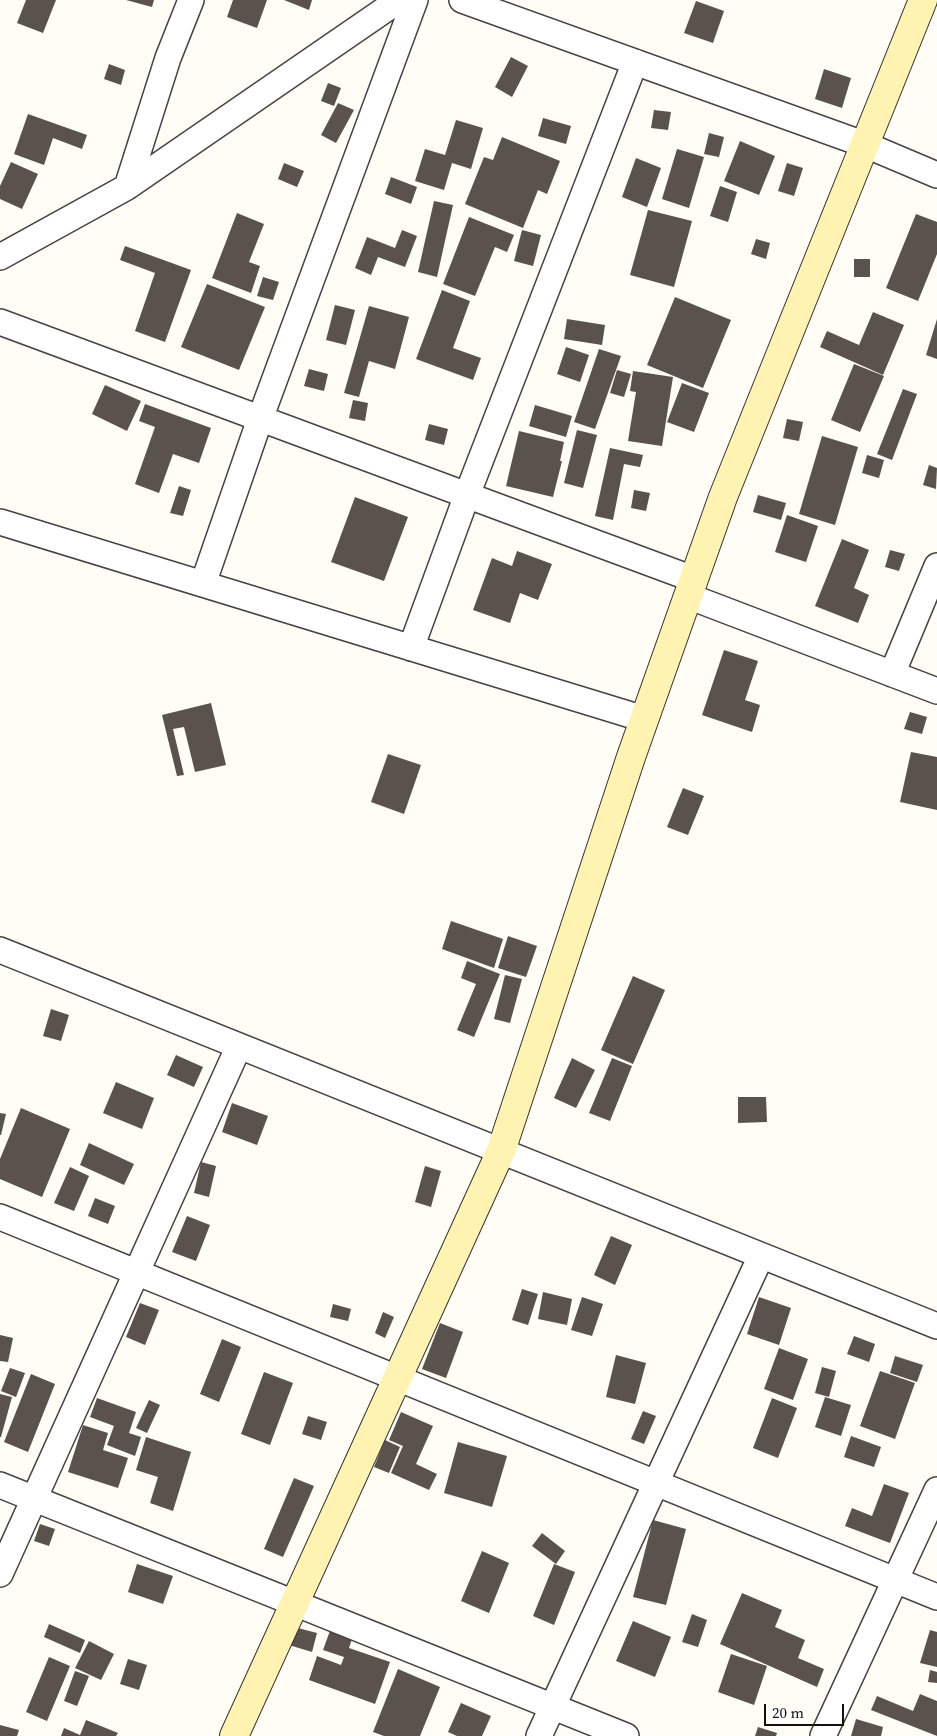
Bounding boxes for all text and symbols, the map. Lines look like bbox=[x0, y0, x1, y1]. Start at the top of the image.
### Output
scale bar bbox=[767, 1694, 847, 1726]
text: 20 m bbox=[772, 1702, 804, 1723]

